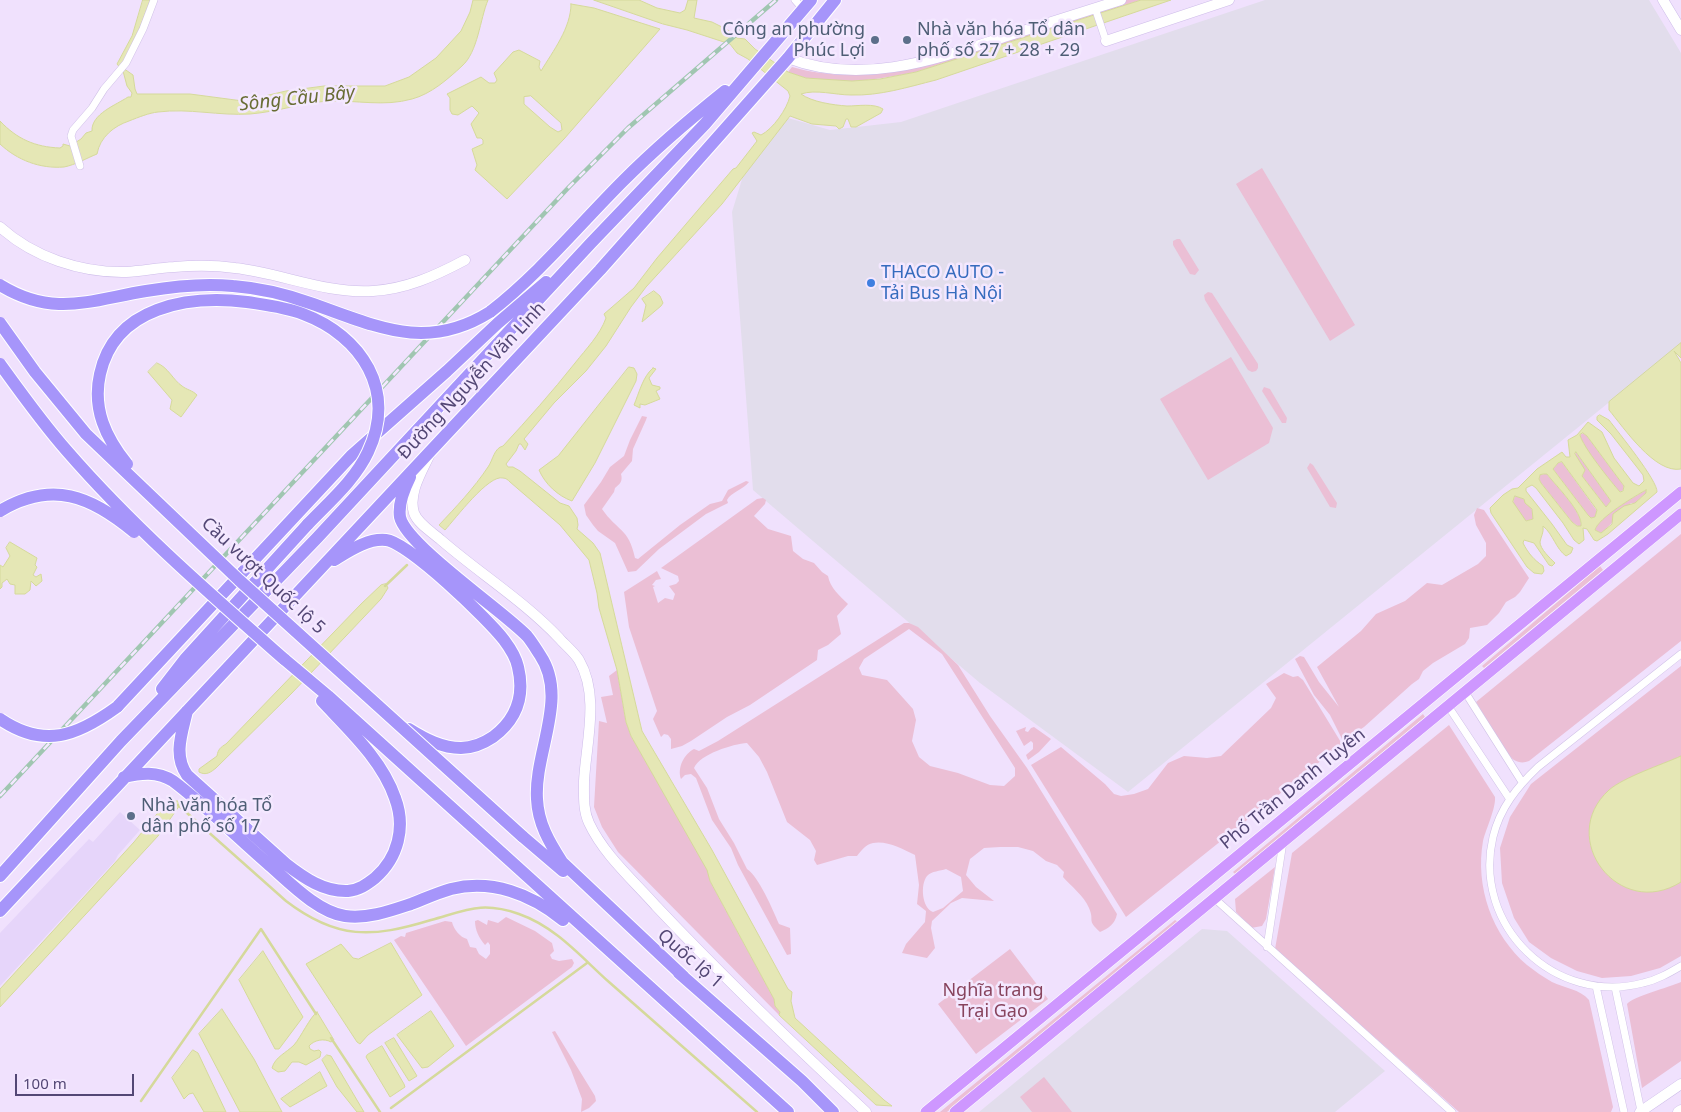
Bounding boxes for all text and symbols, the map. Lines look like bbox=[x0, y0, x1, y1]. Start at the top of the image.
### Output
place label: Công an phường Phúc Lợi bbox=[722, 19, 865, 62]
place label: Nhà văn hóa Tổ dân phố số 27 + 28 + 29 bbox=[917, 19, 1085, 62]
marker: Công an phường Phúc Lợi bbox=[869, 34, 881, 46]
marker: Nhà văn hóa Tổ dân phố số 27 + 28 + 29 bbox=[901, 34, 913, 46]
water label: Sông Cầu Bây bbox=[238, 82, 356, 116]
place label: THACO AUTO - Tải Bus Hà Nội bbox=[881, 262, 1004, 304]
marker: THACO AUTO - Tải Bus Hà Nội bbox=[865, 277, 877, 289]
street label: Đường Nguyễn Văn Linh bbox=[394, 298, 550, 464]
street label: Cầu vượt Quốc lộ 5 bbox=[197, 513, 329, 639]
street label: Phố Trần Danh Tuyên bbox=[1216, 724, 1370, 854]
place label: Nhà văn hóa Tổ dân phố số 17 bbox=[141, 795, 272, 838]
marker: Nhà văn hóa Tổ dân phố số 17 bbox=[125, 810, 137, 822]
street label: Quốc lộ 1 bbox=[653, 925, 727, 993]
park label: Nghĩa trang Trại Gạo bbox=[942, 980, 1044, 1022]
scale bar bbox=[18, 1064, 136, 1096]
text: 100 m bbox=[23, 1073, 67, 1093]

